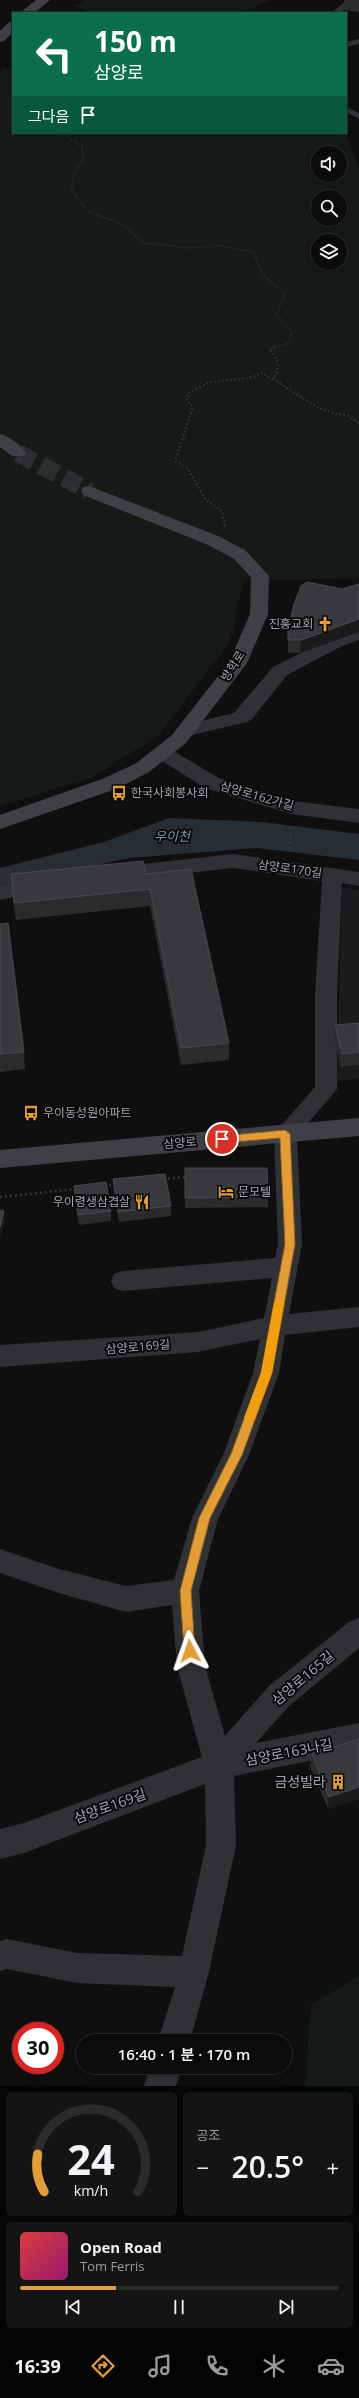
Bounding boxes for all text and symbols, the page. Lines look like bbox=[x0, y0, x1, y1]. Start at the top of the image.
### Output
text: 150 m bbox=[94, 22, 177, 60]
icon: left bbox=[28, 28, 80, 80]
text: 삼양로 bbox=[94, 60, 144, 84]
icon: arrive bbox=[77, 104, 99, 126]
text: 그다음 bbox=[28, 106, 69, 126]
map controls bbox=[311, 146, 347, 270]
button: sound bbox=[311, 146, 347, 182]
button: search bbox=[311, 190, 347, 226]
button: layers bbox=[311, 234, 347, 270]
place label: 진흥교회 bbox=[269, 615, 313, 632]
church icon: 진흥교회 bbox=[316, 615, 334, 633]
street label: 방학로 bbox=[217, 647, 249, 684]
street label: 삼양로162가길 bbox=[218, 777, 296, 814]
bus stop icon: 한국사회봉사회 bbox=[110, 784, 128, 802]
place label: 한국사회봉사회 bbox=[131, 784, 208, 801]
water label: 우이천 bbox=[154, 827, 191, 845]
street label: 삼양로170길 bbox=[257, 856, 323, 881]
bus stop icon: 우이동성원아파트 bbox=[22, 1104, 40, 1122]
place label: 우이동성원아파트 bbox=[43, 1104, 131, 1121]
pin bbox=[205, 1122, 239, 1156]
icon: arrive bbox=[211, 1128, 233, 1150]
street label: 삼양로 bbox=[163, 1133, 197, 1152]
hotel icon: 문모텔 bbox=[217, 1183, 235, 1201]
place label: 문모텔 bbox=[238, 1183, 271, 1200]
place label: 우이령생삼겹살 bbox=[53, 1193, 130, 1210]
restaurant icon: 우이령생삼겹살 bbox=[133, 1193, 151, 1211]
street label: 삼양로169길 bbox=[105, 1335, 171, 1358]
position arrow bbox=[169, 1630, 211, 1672]
street label: 삼양로165길 bbox=[268, 1646, 338, 1709]
street label: 삼양로163나길 bbox=[244, 1734, 334, 1769]
place label: 금성빌라 bbox=[274, 1772, 326, 1791]
building icon: 금성빌라 bbox=[329, 1773, 347, 1791]
street label: 삼양로169길 bbox=[71, 1784, 149, 1827]
speed limit sign: 30 bbox=[12, 2022, 64, 2074]
text: 16:40 · 1 분 · 170 m bbox=[118, 2044, 250, 2064]
text: 공조 bbox=[197, 2126, 220, 2144]
text: 24 bbox=[67, 2131, 115, 2187]
text: 20.5° bbox=[231, 2146, 304, 2187]
text: − bbox=[197, 2152, 209, 2182]
text: + bbox=[326, 2152, 339, 2182]
text: km/h bbox=[74, 2181, 109, 2200]
text: Open Road bbox=[80, 2237, 162, 2257]
text: Tom Ferris bbox=[80, 2257, 145, 2275]
icon: previous bbox=[62, 2296, 84, 2318]
icon: pause bbox=[168, 2296, 190, 2318]
icon: next bbox=[275, 2296, 297, 2318]
icon: directions bbox=[89, 2352, 117, 2380]
icon: music bbox=[146, 2352, 174, 2380]
icon: phone bbox=[203, 2352, 231, 2380]
icon: climate bbox=[260, 2352, 288, 2380]
icon: car bbox=[317, 2352, 345, 2380]
text: 16:39 bbox=[14, 2354, 61, 2378]

